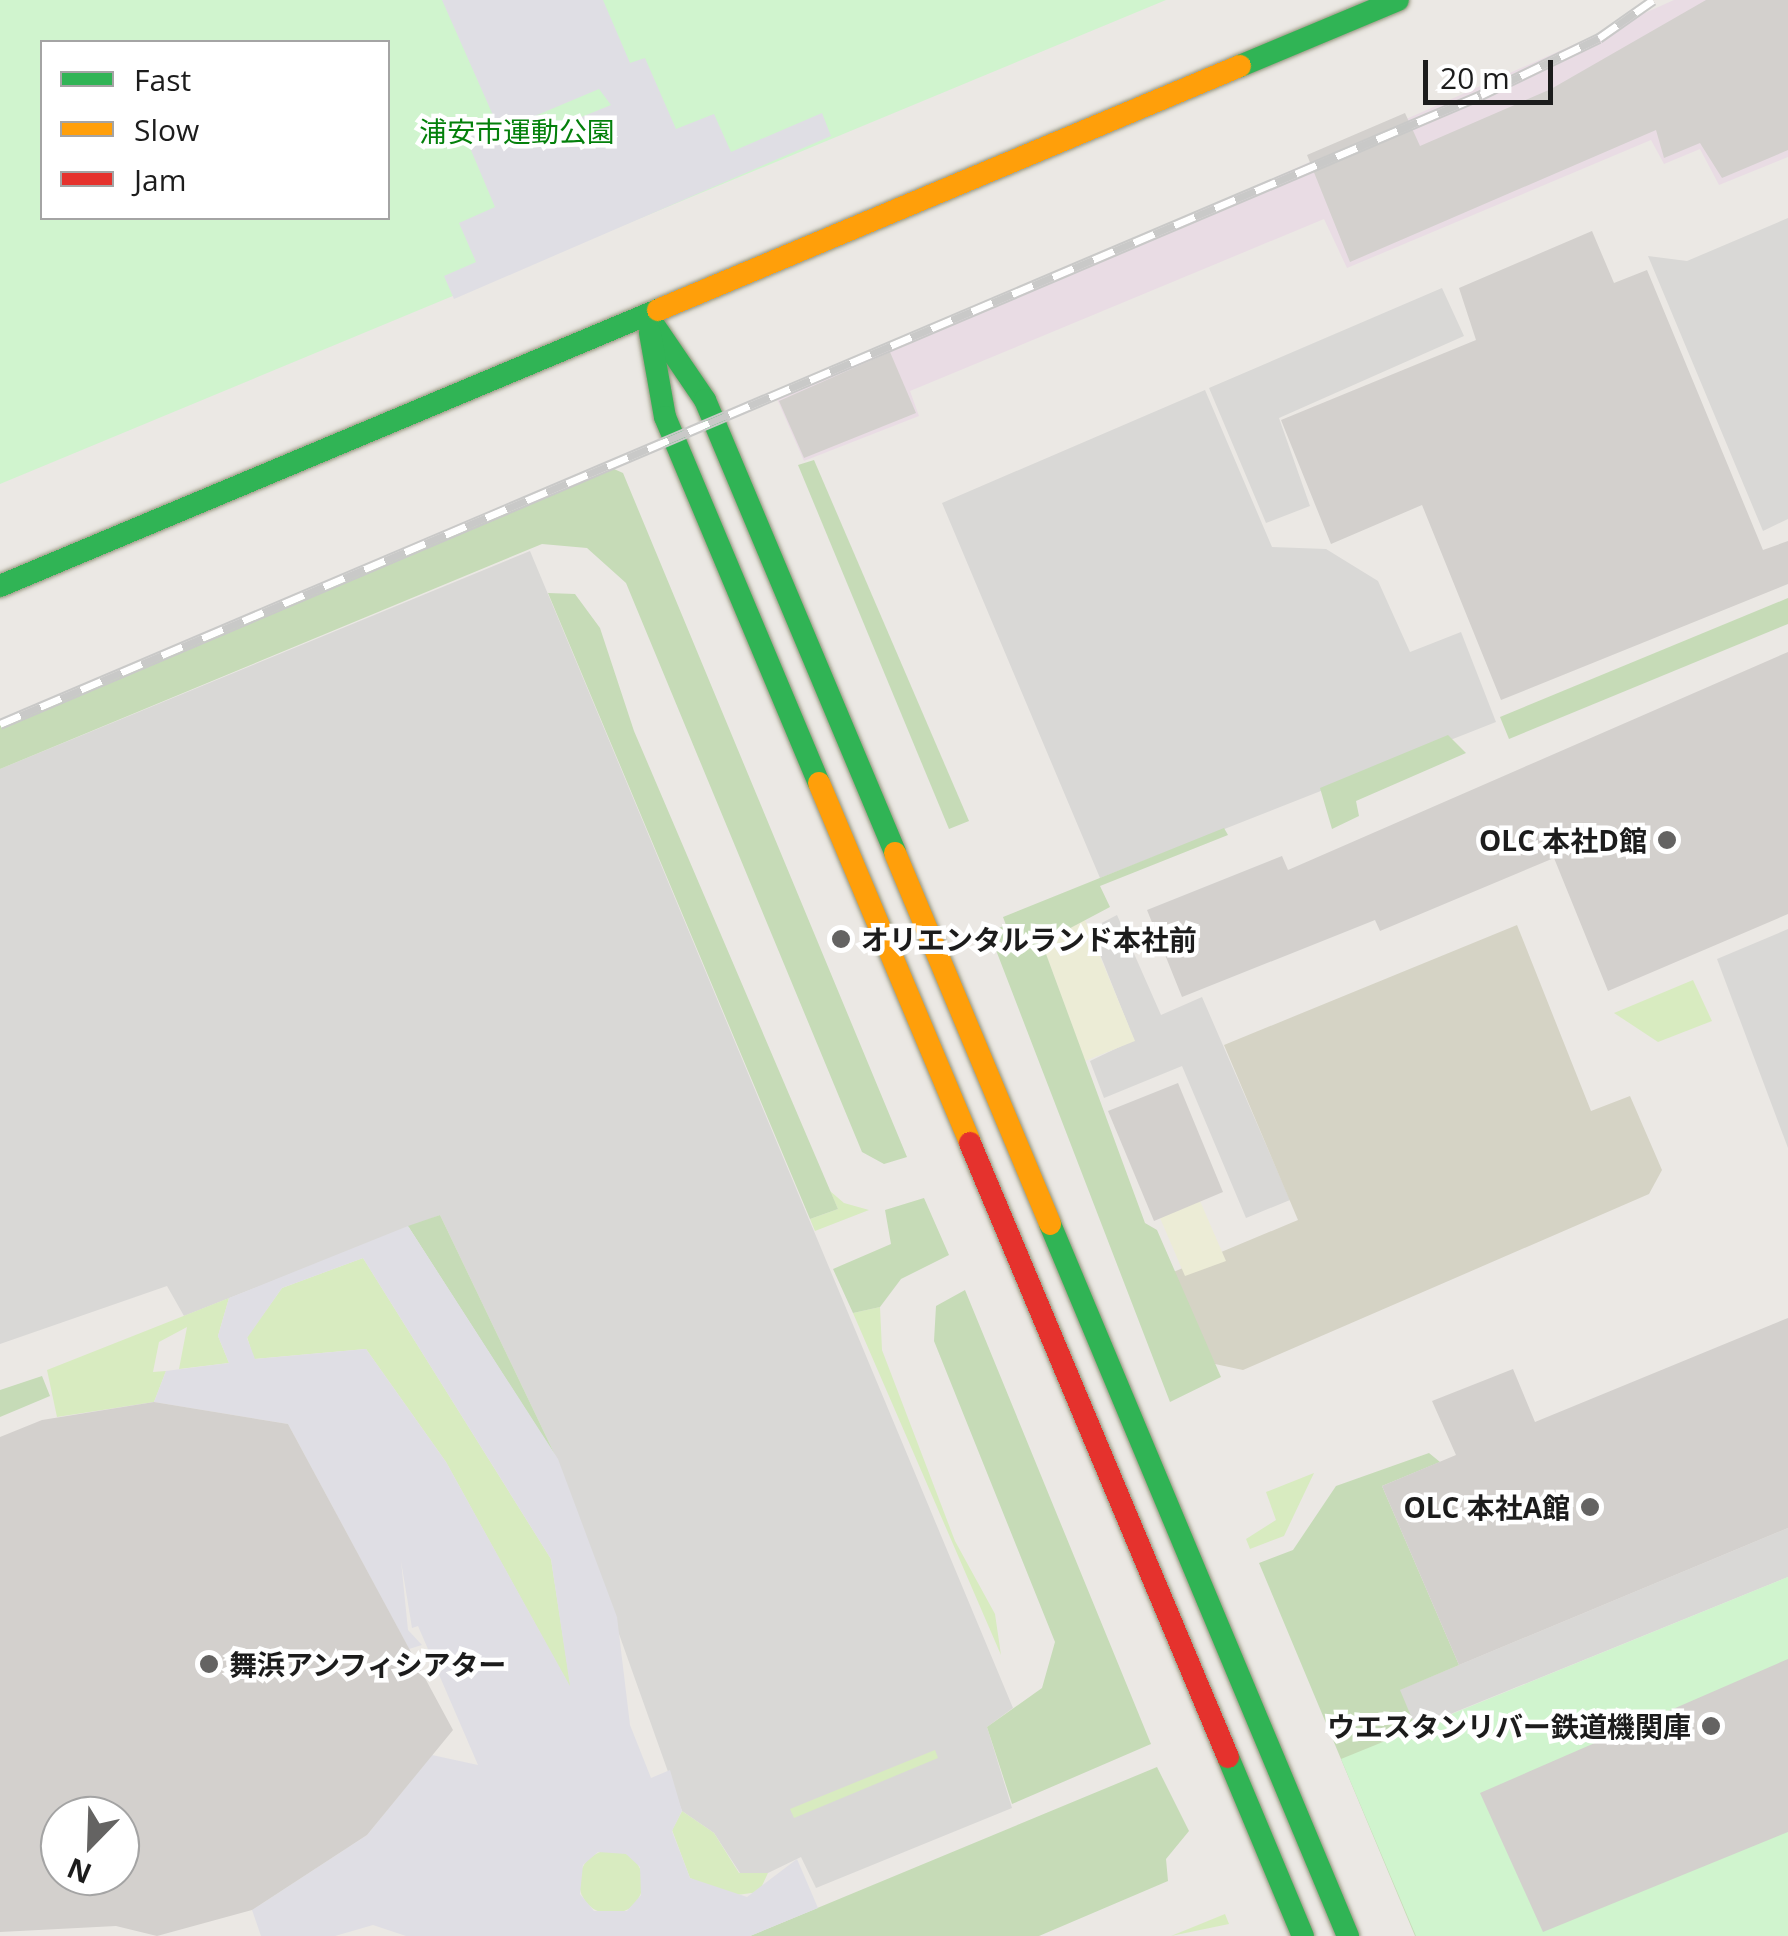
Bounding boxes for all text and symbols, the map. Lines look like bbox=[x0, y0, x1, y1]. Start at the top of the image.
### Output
legend bbox=[40, 40, 390, 220]
scale bar bbox=[1428, 40, 1558, 102]
text: 20 m bbox=[1440, 57, 1510, 98]
text: Fast bbox=[134, 59, 191, 100]
text: Slow bbox=[134, 109, 199, 150]
park label: 浦安市運動公園 bbox=[419, 114, 615, 148]
text: Jam bbox=[134, 159, 187, 200]
place label: OLC 本社D館 bbox=[1479, 823, 1647, 857]
marker: OLC 本社D館 bbox=[1656, 829, 1678, 851]
place label: オリエンタルランド本社前 bbox=[861, 922, 1197, 956]
marker: オリエンタルランド本社前 bbox=[830, 928, 852, 950]
place label: OLC 本社A館 bbox=[1403, 1490, 1570, 1524]
marker: OLC 本社A館 bbox=[1579, 1496, 1601, 1518]
place label: 舞浜アンフィシアター bbox=[229, 1647, 509, 1681]
marker: 舞浜アンフィシアター bbox=[198, 1653, 220, 1675]
place label: ウエスタンリバー鉄道機関庫 bbox=[1327, 1709, 1691, 1743]
marker: ウエスタンリバー鉄道機関庫 bbox=[1700, 1715, 1722, 1737]
north arrow bbox=[40, 1796, 140, 1896]
text: N bbox=[61, 1850, 97, 1894]

